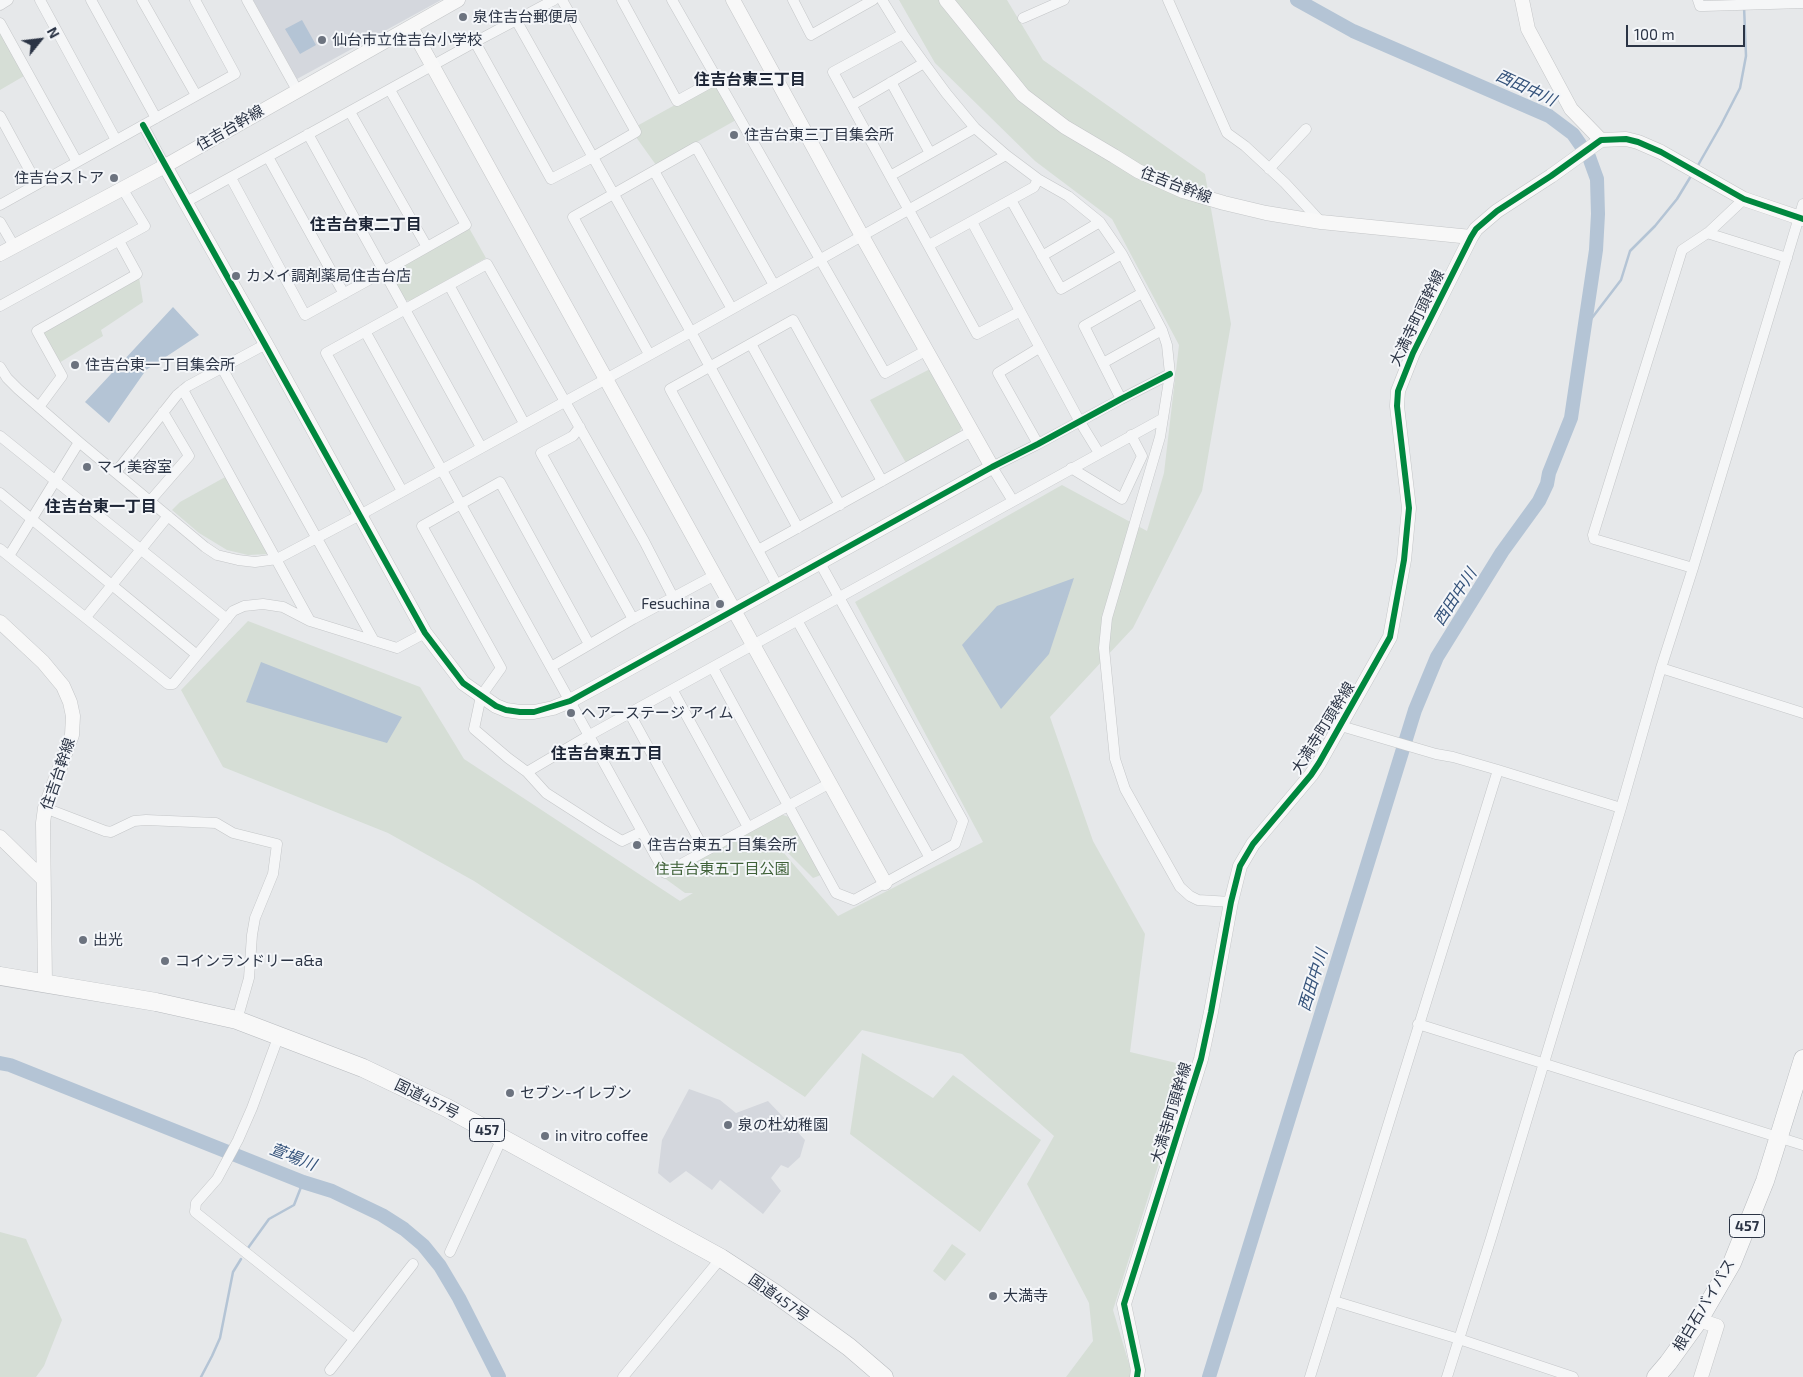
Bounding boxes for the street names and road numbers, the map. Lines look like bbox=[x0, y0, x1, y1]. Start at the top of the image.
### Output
street label: 住吉台幹線 bbox=[193, 101, 267, 155]
street label: 住吉台幹線 bbox=[1138, 163, 1214, 207]
street label: 大満寺町頭幹線 bbox=[1386, 267, 1448, 369]
street label: 大満寺町頭幹線 bbox=[1288, 679, 1358, 777]
street label: 住吉台幹線 bbox=[37, 736, 79, 812]
street label: 大満寺町頭幹線 bbox=[1147, 1060, 1195, 1166]
street label: 国道457号 bbox=[392, 1076, 462, 1122]
road number: 457 bbox=[470, 1118, 504, 1142]
road number: 457 bbox=[1730, 1214, 1764, 1238]
street label: 根白石バイパス bbox=[1669, 1255, 1739, 1355]
street label: 国道457号 bbox=[745, 1271, 813, 1325]

